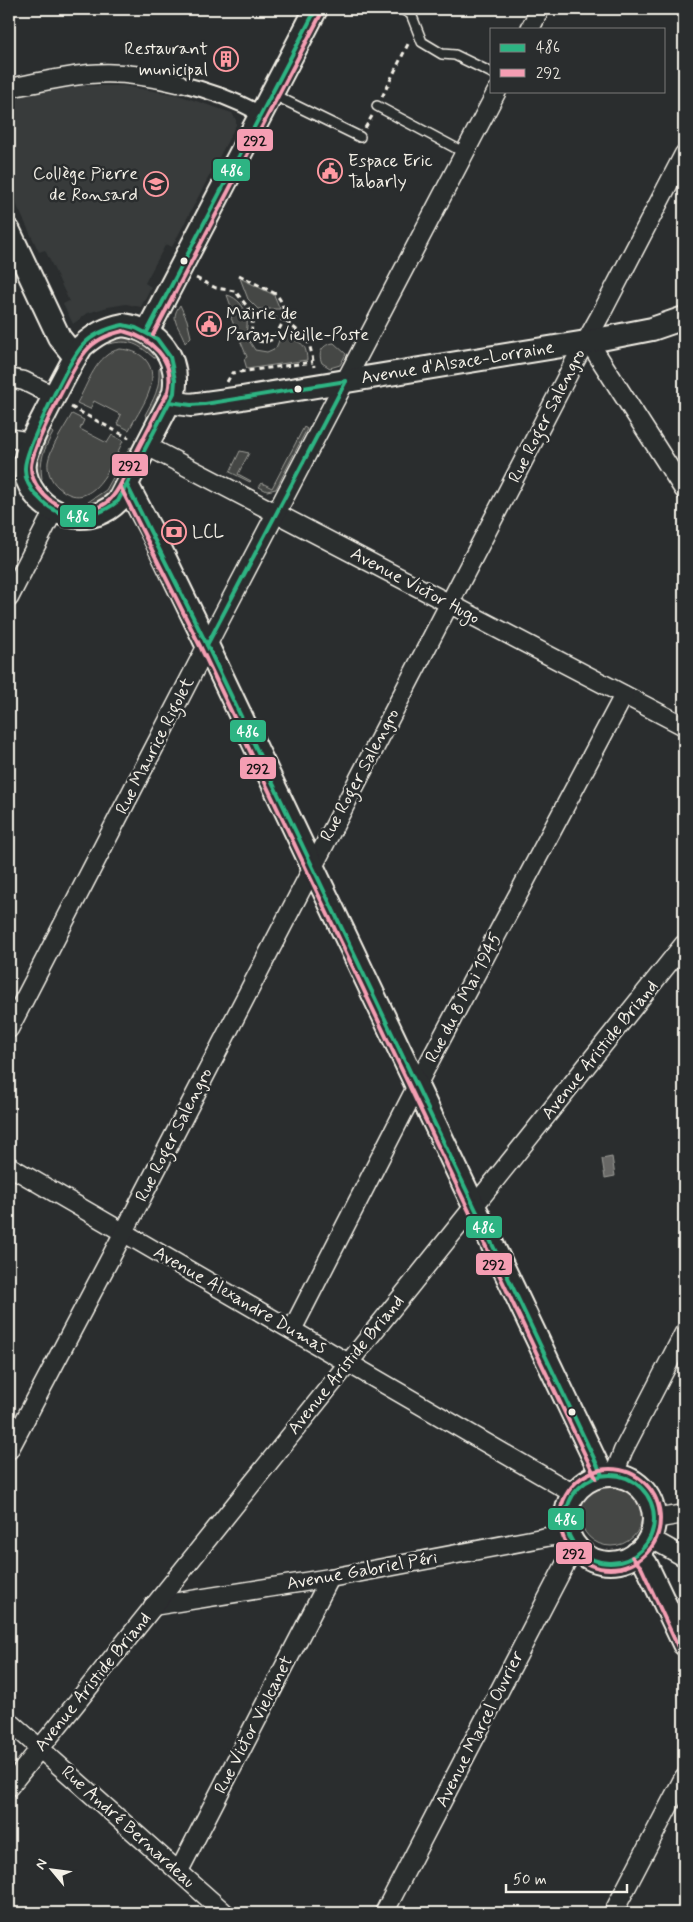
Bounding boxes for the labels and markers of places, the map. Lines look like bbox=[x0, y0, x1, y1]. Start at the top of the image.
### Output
place label: Restaurant municipal bbox=[124, 37, 208, 82]
building icon: Restaurant municipal bbox=[213, 46, 239, 72]
place label: Espace Eric Tabarly bbox=[348, 149, 433, 194]
public building icon: Espace Eric Tabarly bbox=[317, 158, 343, 184]
place label: Collège Pierre de Ronsard bbox=[33, 162, 138, 207]
school or university icon: Collège Pierre de Ronsard bbox=[143, 171, 169, 197]
unlabelled marker bbox=[179, 256, 189, 266]
place label: Mairie de Paray-Vieille-Poste bbox=[226, 302, 369, 347]
public building icon: Mairie de Paray-Vieille-Poste bbox=[196, 311, 222, 337]
unlabelled marker bbox=[293, 384, 303, 394]
bank icon: LCL bbox=[161, 519, 187, 545]
place label: LCL bbox=[192, 520, 225, 544]
unlabelled marker bbox=[567, 1407, 577, 1417]

